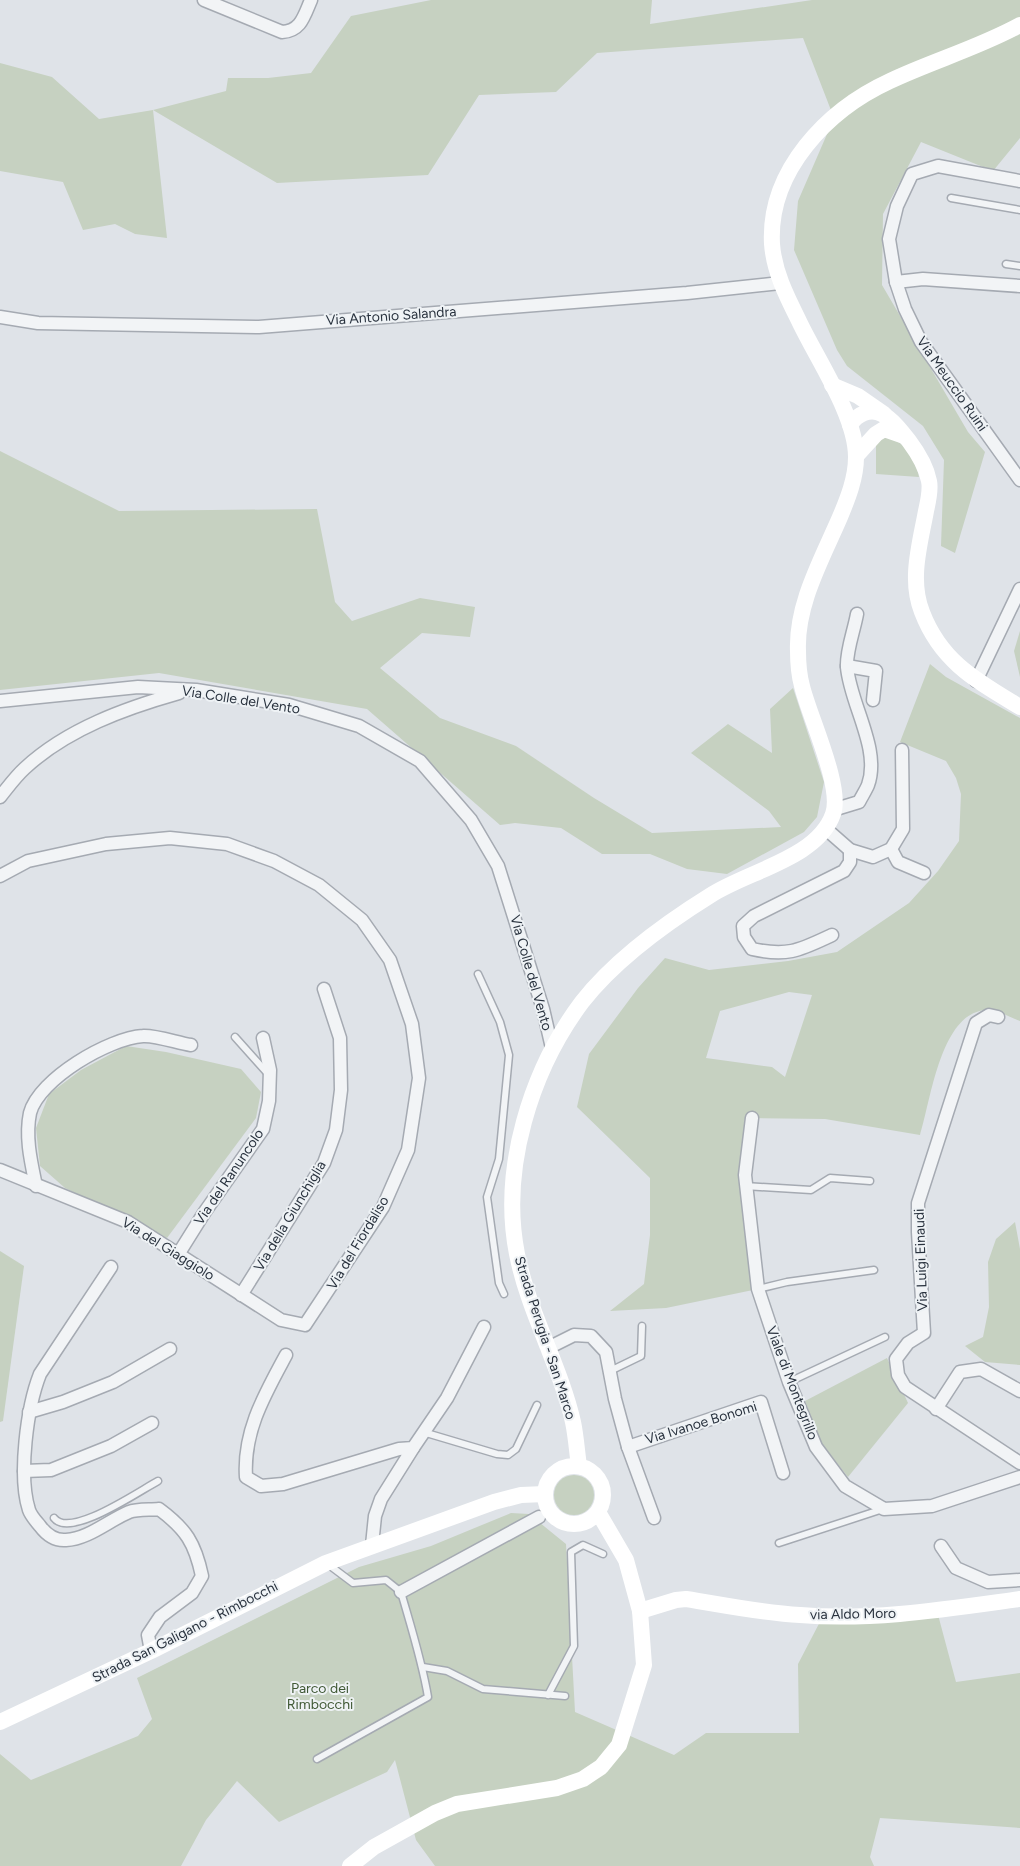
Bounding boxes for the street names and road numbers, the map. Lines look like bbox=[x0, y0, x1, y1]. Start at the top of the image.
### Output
street label: Via Antonio Salandra bbox=[325, 303, 457, 329]
street label: Via Meuccio Ruini bbox=[913, 333, 991, 435]
street label: Via Colle del Vento bbox=[181, 682, 301, 718]
street label: Via Colle del Vento bbox=[506, 913, 556, 1033]
street label: Via del Ranuncolo bbox=[191, 1126, 267, 1228]
street label: Via della Giunchiglia bbox=[250, 1158, 330, 1274]
street label: Via del Fiordaliso bbox=[323, 1193, 393, 1293]
street label: Via Luigi Einaudi bbox=[911, 1208, 931, 1312]
street label: Via del Giaggiolo bbox=[119, 1214, 217, 1284]
street label: Strada Perugia - San Marco bbox=[511, 1254, 579, 1422]
street label: Viale di Montegrillo bbox=[763, 1324, 821, 1442]
street label: Via Ivanoe Bonomi bbox=[643, 1398, 759, 1448]
street label: Strada San Galigano - Rimbocchi bbox=[89, 1578, 281, 1686]
street label: via Aldo Moro bbox=[810, 1605, 896, 1623]

